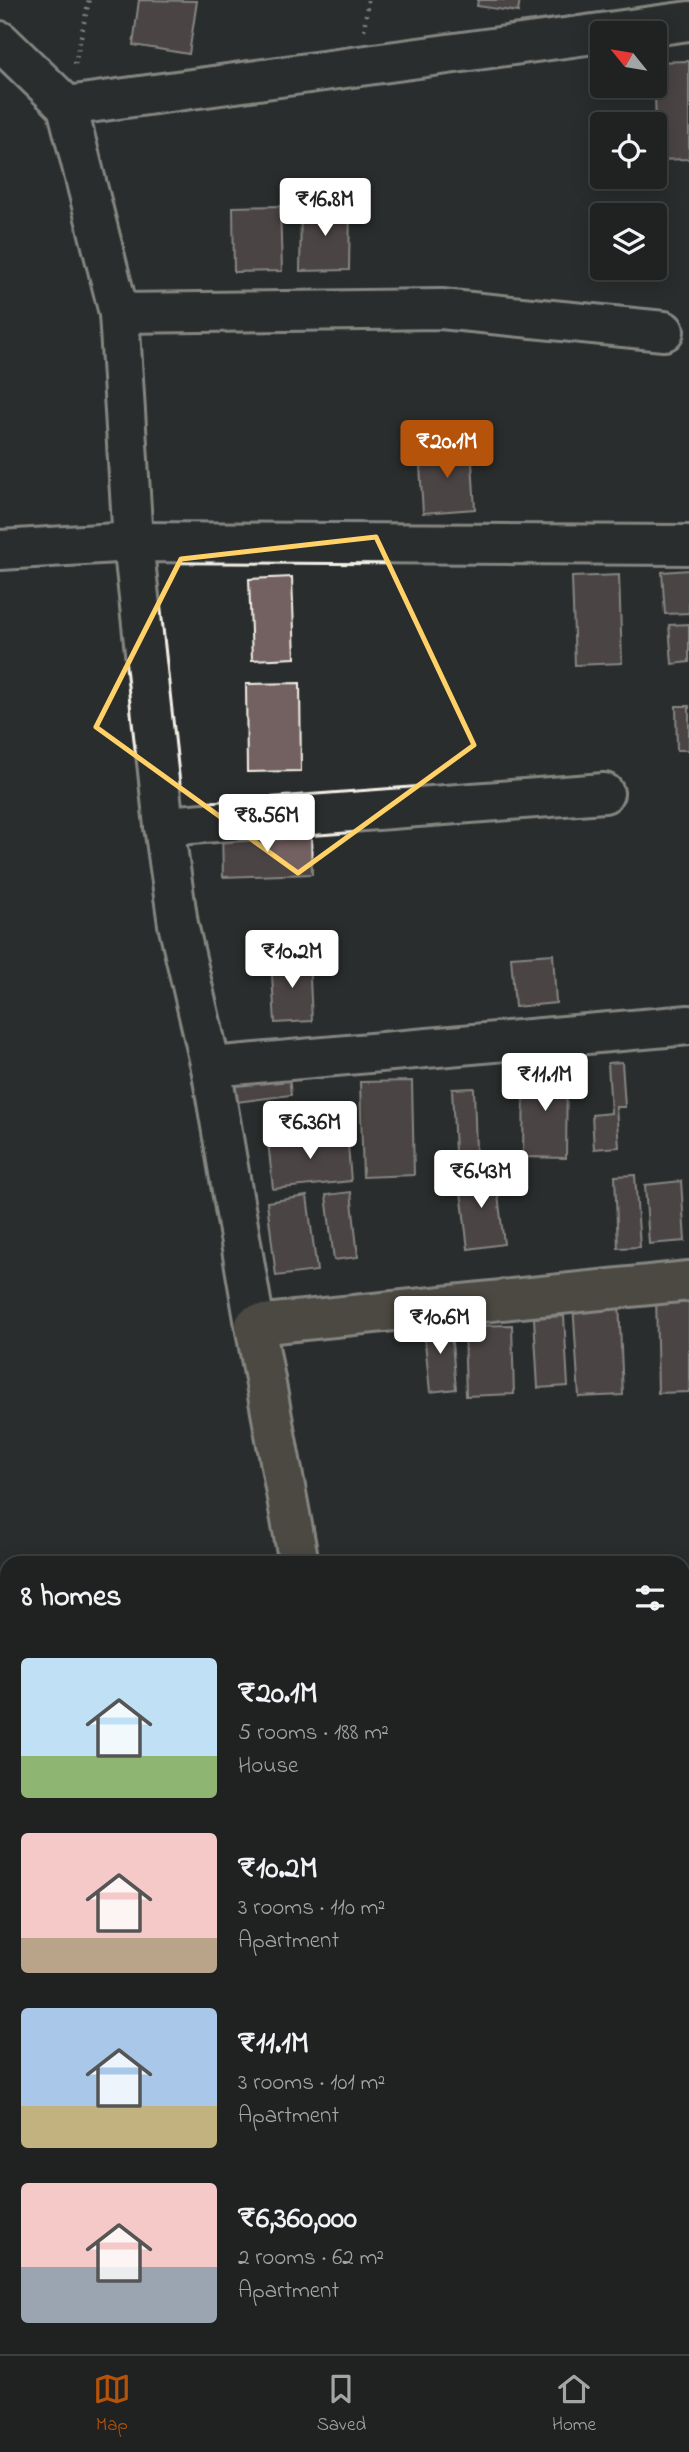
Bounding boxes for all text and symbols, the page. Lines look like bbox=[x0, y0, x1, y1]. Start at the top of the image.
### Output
north arrow bbox=[590, 21, 667, 98]
map controls bbox=[590, 21, 667, 280]
button: locate bbox=[590, 112, 667, 189]
pin: ₹16.8M bbox=[268, 178, 382, 238]
text: ₹16.8M bbox=[296, 184, 354, 217]
button: layers bbox=[590, 203, 667, 280]
pin: ₹20.1M bbox=[390, 420, 504, 480]
text: ₹20.1M bbox=[416, 426, 478, 459]
pin: ₹8.56M bbox=[210, 794, 324, 854]
text: ₹8.56M bbox=[235, 800, 299, 833]
pin: ₹10.2M bbox=[235, 930, 349, 990]
text: ₹10.2M bbox=[261, 936, 323, 969]
pin: ₹11.1M bbox=[488, 1054, 602, 1113]
text: ₹11.1M bbox=[518, 1059, 572, 1092]
pin: ₹6.36M bbox=[253, 1102, 367, 1161]
text: ₹6.36M bbox=[279, 1107, 341, 1140]
pin: ₹6.43M bbox=[424, 1150, 538, 1210]
text: ₹6.43M bbox=[450, 1156, 512, 1189]
pin: ₹10.6M bbox=[383, 1296, 497, 1356]
text: ₹10.6M bbox=[410, 1302, 470, 1335]
text: 8 homes bbox=[21, 1576, 122, 1620]
icon: filters bbox=[631, 1579, 669, 1617]
text: ₹20.1M bbox=[238, 1673, 318, 1717]
icon: home bbox=[77, 1686, 161, 1770]
text: 5 rooms · 188 m² bbox=[238, 1717, 389, 1750]
text: House bbox=[238, 1750, 298, 1783]
text: ₹10.2M bbox=[238, 1848, 318, 1892]
icon: home bbox=[77, 1861, 161, 1945]
text: 3 rooms · 110 m² bbox=[238, 1892, 385, 1925]
text: Apartment bbox=[238, 1925, 339, 1958]
text: ₹11.1M bbox=[238, 2023, 309, 2067]
icon: home bbox=[77, 2036, 161, 2120]
text: 3 rooms · 101 m² bbox=[238, 2067, 385, 2100]
text: Apartment bbox=[238, 2100, 339, 2133]
text: ₹6,360,000 bbox=[238, 2198, 357, 2242]
icon: home bbox=[77, 2211, 161, 2295]
text: 2 rooms · 62 m² bbox=[238, 2242, 384, 2275]
text: Apartment bbox=[238, 2275, 339, 2308]
tab: Map bbox=[93, 2370, 131, 2439]
tab: Saved bbox=[317, 2370, 366, 2439]
tab: Home bbox=[552, 2370, 596, 2439]

